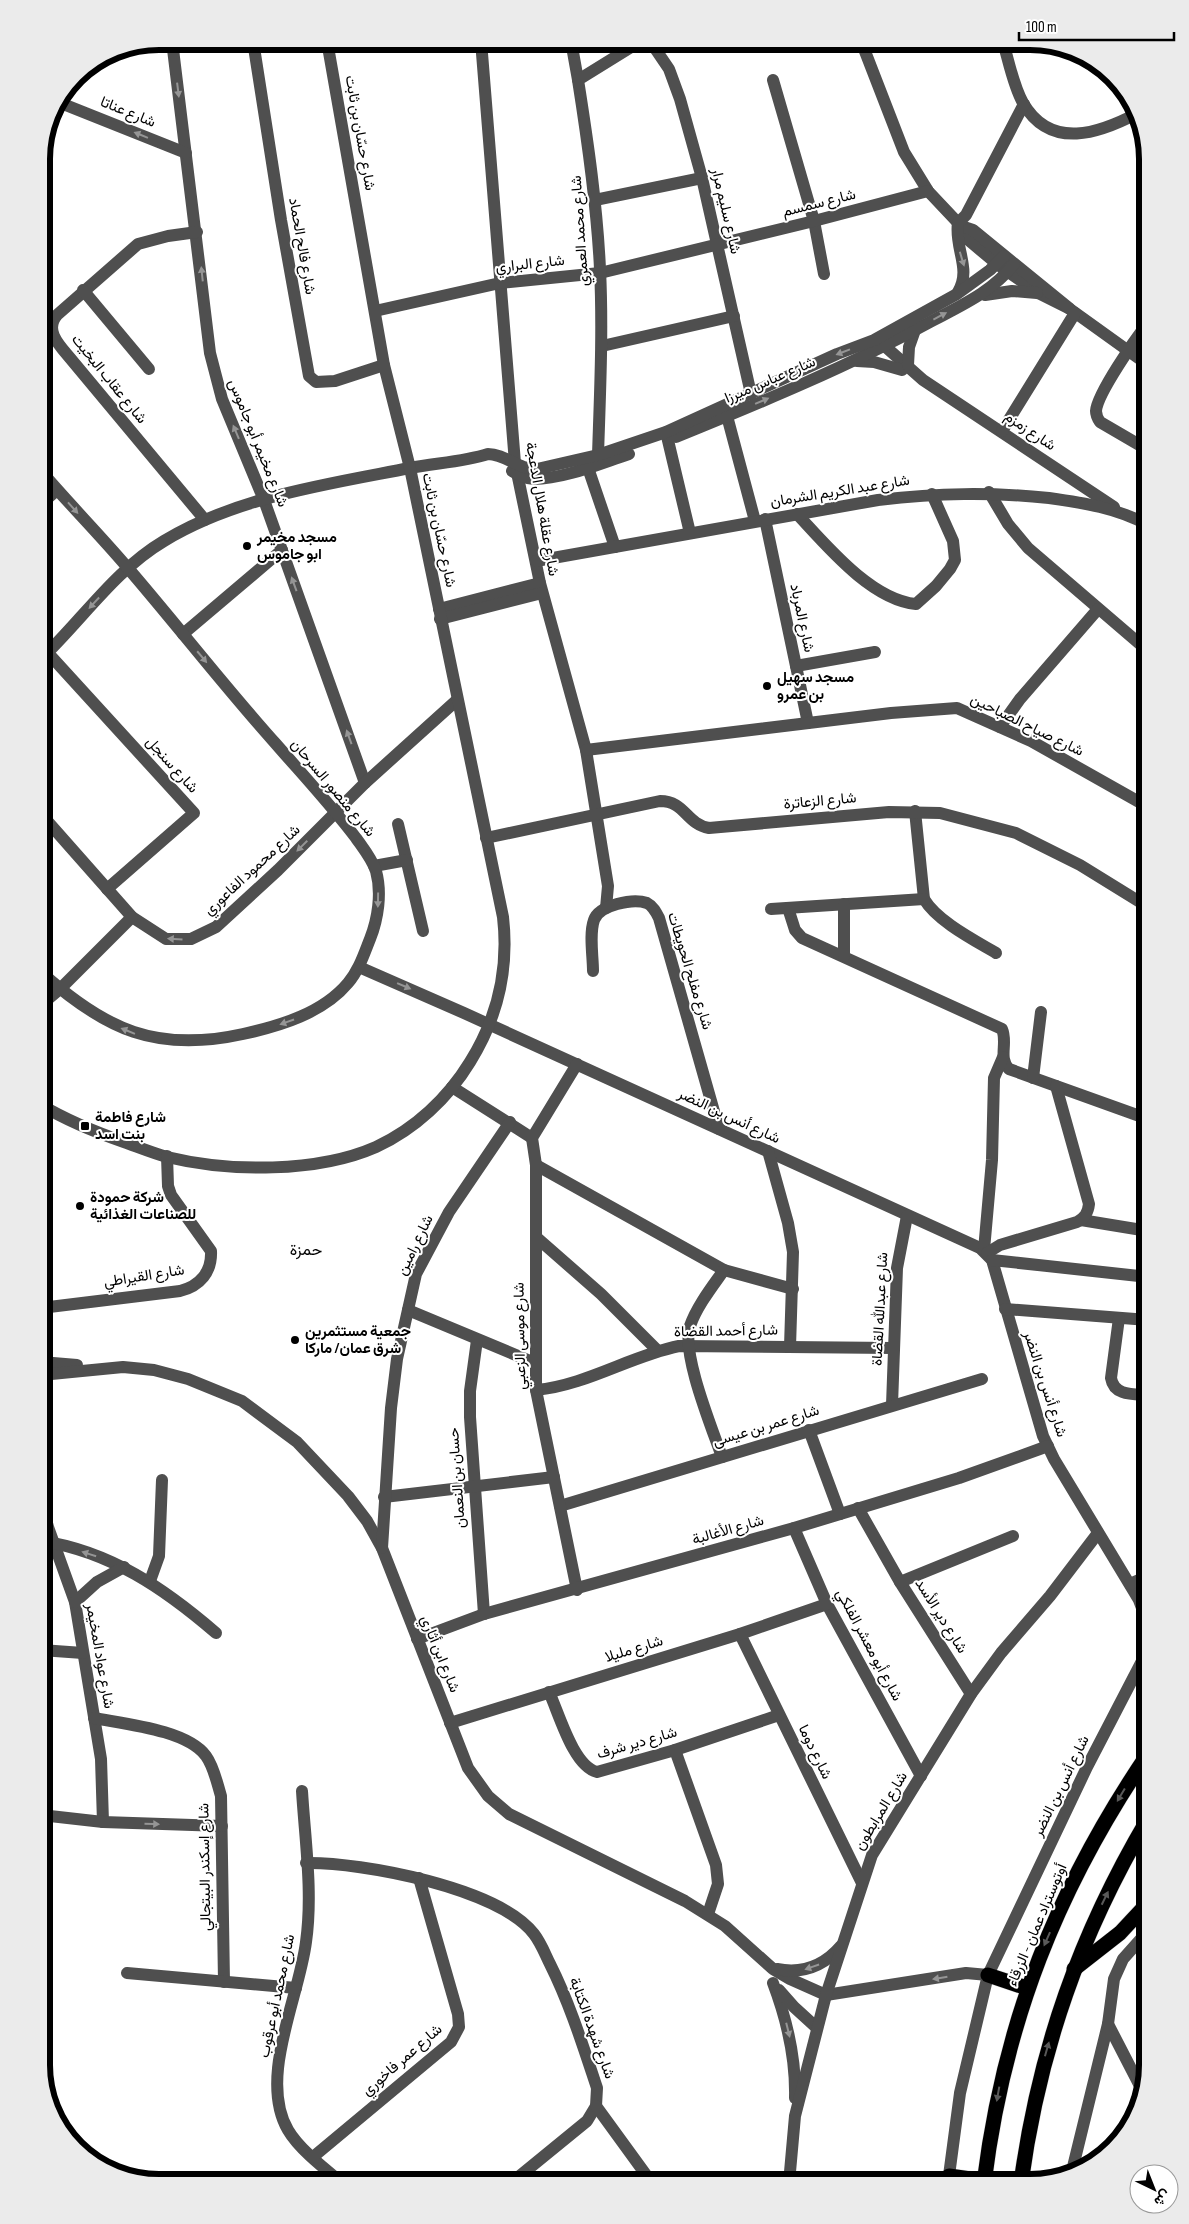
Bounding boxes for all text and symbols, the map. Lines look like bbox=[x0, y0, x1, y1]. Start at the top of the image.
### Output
scale bar bbox=[1019, 10, 1174, 42]
text: 100 m bbox=[1026, 18, 1057, 37]
street label: شارع حسّان بن ثابت bbox=[340, 74, 380, 192]
one-way arrow bbox=[174, 82, 182, 98]
street label: شارع عناتا bbox=[97, 92, 159, 133]
one-way arrow bbox=[134, 130, 148, 138]
street label: شارع سليم مرار bbox=[706, 165, 745, 256]
street label: شارع محمد العمري bbox=[567, 175, 596, 287]
street label: شارع سمسم bbox=[780, 185, 858, 222]
street label: شارع فالح الحماد bbox=[283, 196, 320, 296]
street label: شارع البراري bbox=[494, 251, 566, 280]
one-way arrow bbox=[959, 252, 966, 267]
one-way arrow bbox=[198, 266, 206, 282]
one-way arrow bbox=[934, 312, 947, 321]
street label: شارع عقاب البخيت bbox=[66, 330, 151, 428]
one-way arrow bbox=[836, 348, 850, 356]
street label: شارع عباس ميرزا bbox=[722, 352, 819, 409]
street label: شارع مخيمر أبو جاموس bbox=[223, 376, 292, 510]
one-way arrow bbox=[755, 396, 769, 404]
street label: شارع زمزم bbox=[1000, 407, 1060, 456]
one-way arrow bbox=[231, 425, 239, 439]
street label: شارع عقلة هلال الدعجة bbox=[520, 440, 563, 578]
street label: شارع حسّان بن ثابت bbox=[417, 471, 460, 589]
street label: شارع عبد الكريم الشرمان bbox=[769, 471, 911, 512]
one-way arrow bbox=[68, 501, 79, 514]
place label: مسجد مخيمر ابو جاموس bbox=[256, 528, 337, 564]
marker: مسجد مخيمر ابو جاموس bbox=[241, 540, 253, 552]
one-way arrow bbox=[290, 576, 297, 591]
street label: شارع المرباد bbox=[784, 582, 819, 655]
one-way arrow bbox=[88, 597, 100, 609]
one-way arrow bbox=[196, 651, 208, 663]
place label: مسجد سهيل بن عمرو bbox=[777, 668, 854, 704]
marker: مسجد سهيل بن عمرو bbox=[761, 680, 773, 692]
street label: شارع صياح الصباحين bbox=[967, 689, 1087, 762]
one-way arrow bbox=[345, 729, 352, 744]
street label: شارع سنجل bbox=[141, 733, 202, 798]
street label: شارع منصور السرحان bbox=[286, 735, 380, 842]
street label: شارع الزعاترة bbox=[783, 788, 857, 815]
street label: شارع محمود الفاعوري bbox=[200, 820, 306, 922]
one-way arrow bbox=[296, 840, 308, 852]
one-way arrow bbox=[374, 892, 382, 908]
street label: شارع مفلح الحويطات bbox=[662, 910, 717, 1033]
one-way arrow bbox=[166, 935, 182, 943]
one-way arrow bbox=[396, 983, 411, 990]
one-way arrow bbox=[279, 1018, 294, 1026]
one-way arrow bbox=[120, 1027, 135, 1035]
street label: شارع أنس بن النضر bbox=[674, 1084, 783, 1149]
place label: شارع فاطمة بنت اسد bbox=[95, 1108, 166, 1144]
marker: شارع فاطمة بنت اسد bbox=[79, 1120, 91, 1132]
place label: شركة حمودة للصناعات الغذائية bbox=[90, 1188, 196, 1224]
marker: شركة حمودة للصناعات الغذائية bbox=[74, 1200, 86, 1212]
street label: شارع رامين bbox=[392, 1212, 439, 1279]
district label: حمزة bbox=[290, 1241, 322, 1260]
street label: شارع عبدالله القضاة bbox=[868, 1251, 893, 1366]
street label: شارع القيراطي bbox=[102, 1260, 186, 1295]
street label: شارع موسى الزعبي bbox=[510, 1282, 533, 1390]
street label: شارع أحمد القضاة bbox=[674, 1321, 778, 1342]
place label: جمعية مستثمرين شرق عمان/ ماركا bbox=[305, 1322, 411, 1358]
street label: شارع أنس بن النضر bbox=[1018, 1328, 1071, 1440]
marker: جمعية مستثمرين شرق عمان/ ماركا bbox=[289, 1334, 301, 1346]
street label: شارع عمر بن عيسى bbox=[710, 1401, 822, 1452]
street label: حسان بن النعمان bbox=[444, 1427, 470, 1529]
street label: شارع الأغالبة bbox=[690, 1511, 766, 1550]
one-way arrow bbox=[82, 1550, 97, 1557]
street label: شارع دير الأسد bbox=[910, 1575, 972, 1658]
street label: شارع أبو معشر الفلكي bbox=[829, 1586, 907, 1706]
street label: شارع عواد المخيمر bbox=[80, 1601, 119, 1710]
street label: شارع ابن أثاري bbox=[413, 1613, 464, 1697]
street label: شارع مليلا bbox=[603, 1631, 666, 1668]
street label: شارع دير شرف bbox=[595, 1722, 680, 1764]
street label: شارع دوما bbox=[793, 1722, 836, 1783]
street label: شارع أنس بن النضر bbox=[1028, 1732, 1095, 1841]
street label: شارع المرابطون bbox=[850, 1768, 913, 1854]
one-way arrow bbox=[1117, 1789, 1126, 1802]
street label: شارع إسكندر البيتجالي bbox=[194, 1803, 219, 1931]
one-way arrow bbox=[144, 1820, 160, 1828]
street label: أوتوستراد عمان - الزرقاء bbox=[1003, 1860, 1072, 1989]
one-way arrow bbox=[1101, 1891, 1109, 1905]
street label: شارع محمد أبو عرقوب bbox=[255, 1932, 300, 2060]
one-way arrow bbox=[1042, 1932, 1050, 1946]
one-way arrow bbox=[804, 1964, 819, 1972]
one-way arrow bbox=[931, 1974, 947, 1982]
street label: شارع شهدة الكتابة bbox=[564, 1975, 619, 2082]
street label: شارع عمر فاخوري bbox=[358, 2020, 448, 2102]
one-way arrow bbox=[784, 2022, 792, 2037]
one-way arrow bbox=[1043, 2042, 1051, 2057]
one-way arrow bbox=[994, 2086, 1002, 2102]
north arrow bbox=[1129, 2164, 1179, 2214]
text: ش bbox=[1150, 2186, 1174, 2210]

